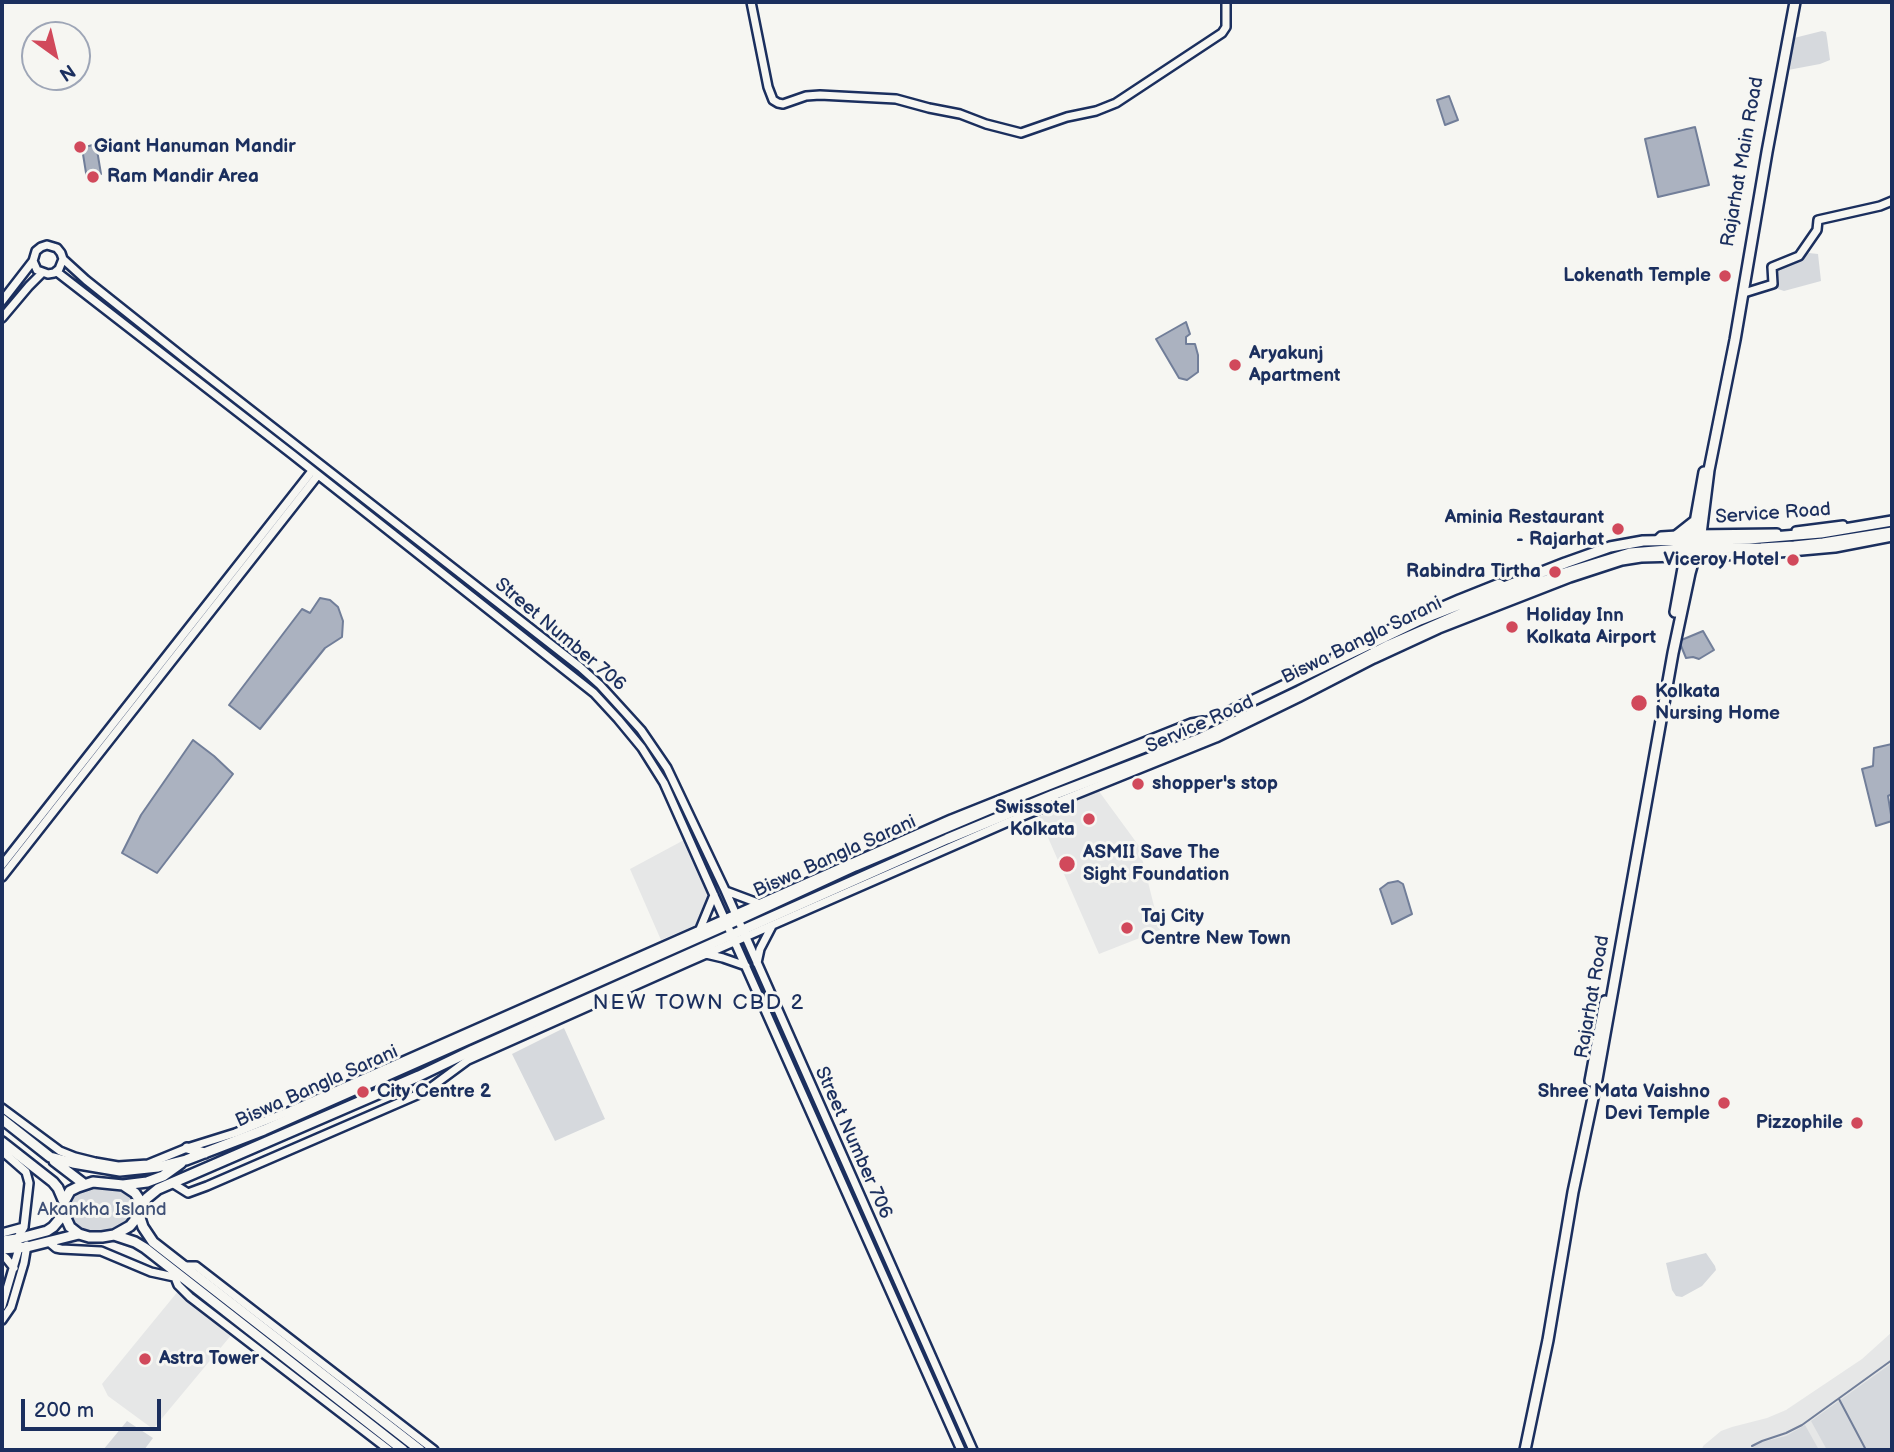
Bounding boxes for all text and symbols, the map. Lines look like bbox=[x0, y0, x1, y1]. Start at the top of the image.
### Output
north arrow bbox=[21, 21, 91, 91]
text: N bbox=[55, 59, 79, 86]
street label: Rajarhat Main Road bbox=[1717, 75, 1769, 249]
place label: Giant Hanuman Mandir bbox=[94, 136, 296, 158]
marker: Giant Hanuman Mandir bbox=[72, 139, 88, 155]
place label: Ram Mandir Area bbox=[107, 166, 259, 188]
marker: Ram Mandir Area bbox=[85, 169, 101, 185]
place label: Lokenath Temple bbox=[1563, 265, 1711, 287]
marker: Lokenath Temple bbox=[1717, 268, 1733, 284]
place label: Aryakunj Apartment bbox=[1249, 343, 1340, 387]
marker: Aryakunj Apartment bbox=[1227, 357, 1243, 373]
street label: Service Road bbox=[1715, 499, 1831, 529]
place label: Aminia Restaurant - Rajarhat bbox=[1445, 507, 1604, 551]
marker: Aminia Restaurant - Rajarhat bbox=[1610, 521, 1626, 537]
place label: Viceroy Hotel bbox=[1663, 549, 1779, 571]
marker: Viceroy Hotel bbox=[1785, 552, 1801, 568]
place label: Rabindra Tirtha bbox=[1406, 561, 1541, 583]
marker: Rabindra Tirtha bbox=[1547, 564, 1563, 580]
street label: Street Number 706 bbox=[490, 574, 630, 696]
street label: Biswa Bangla Sarani bbox=[1278, 592, 1446, 690]
place label: Holiday Inn Kolkata Airport bbox=[1526, 605, 1656, 649]
marker: Holiday Inn Kolkata Airport bbox=[1504, 619, 1520, 635]
place label: Kolkata Nursing Home bbox=[1655, 681, 1780, 725]
street label: Service Road bbox=[1143, 691, 1257, 759]
marker: Kolkata Nursing Home bbox=[1629, 693, 1649, 713]
place label: shopper's stop bbox=[1152, 773, 1278, 795]
marker: shopper's stop bbox=[1130, 776, 1146, 792]
place label: Swissotel Kolkata bbox=[995, 797, 1075, 841]
street label: Biswa Bangla Sarani bbox=[750, 811, 920, 903]
marker: Swissotel Kolkata bbox=[1081, 811, 1097, 827]
place label: ASMII Save The Sight Foundation bbox=[1083, 842, 1229, 886]
marker: ASMII Save The Sight Foundation bbox=[1057, 854, 1077, 874]
place label: Taj City Centre New Town bbox=[1141, 906, 1291, 950]
marker: Taj City Centre New Town bbox=[1119, 920, 1135, 936]
street label: Rajarhat Road bbox=[1571, 934, 1615, 1060]
district label: NEW TOWN CBD 2 bbox=[595, 991, 803, 1017]
street label: Biswa Bangla Sarani bbox=[232, 1041, 402, 1133]
street label: Street Number 706 bbox=[809, 1063, 897, 1223]
place label: City Centre 2 bbox=[377, 1081, 491, 1103]
place label: Shree Mata Vaishno Devi Temple bbox=[1538, 1081, 1710, 1125]
marker: City Centre 2 bbox=[355, 1084, 371, 1100]
marker: Shree Mata Vaishno Devi Temple bbox=[1716, 1095, 1732, 1111]
place label: Pizzophile bbox=[1756, 1112, 1843, 1134]
marker: Pizzophile bbox=[1849, 1115, 1865, 1131]
park label: Akankha Island bbox=[37, 1199, 167, 1221]
place label: Astra Tower bbox=[159, 1348, 259, 1370]
marker: Astra Tower bbox=[137, 1351, 153, 1367]
scale bar bbox=[24, 1386, 164, 1430]
text: 200 m bbox=[34, 1398, 94, 1423]

